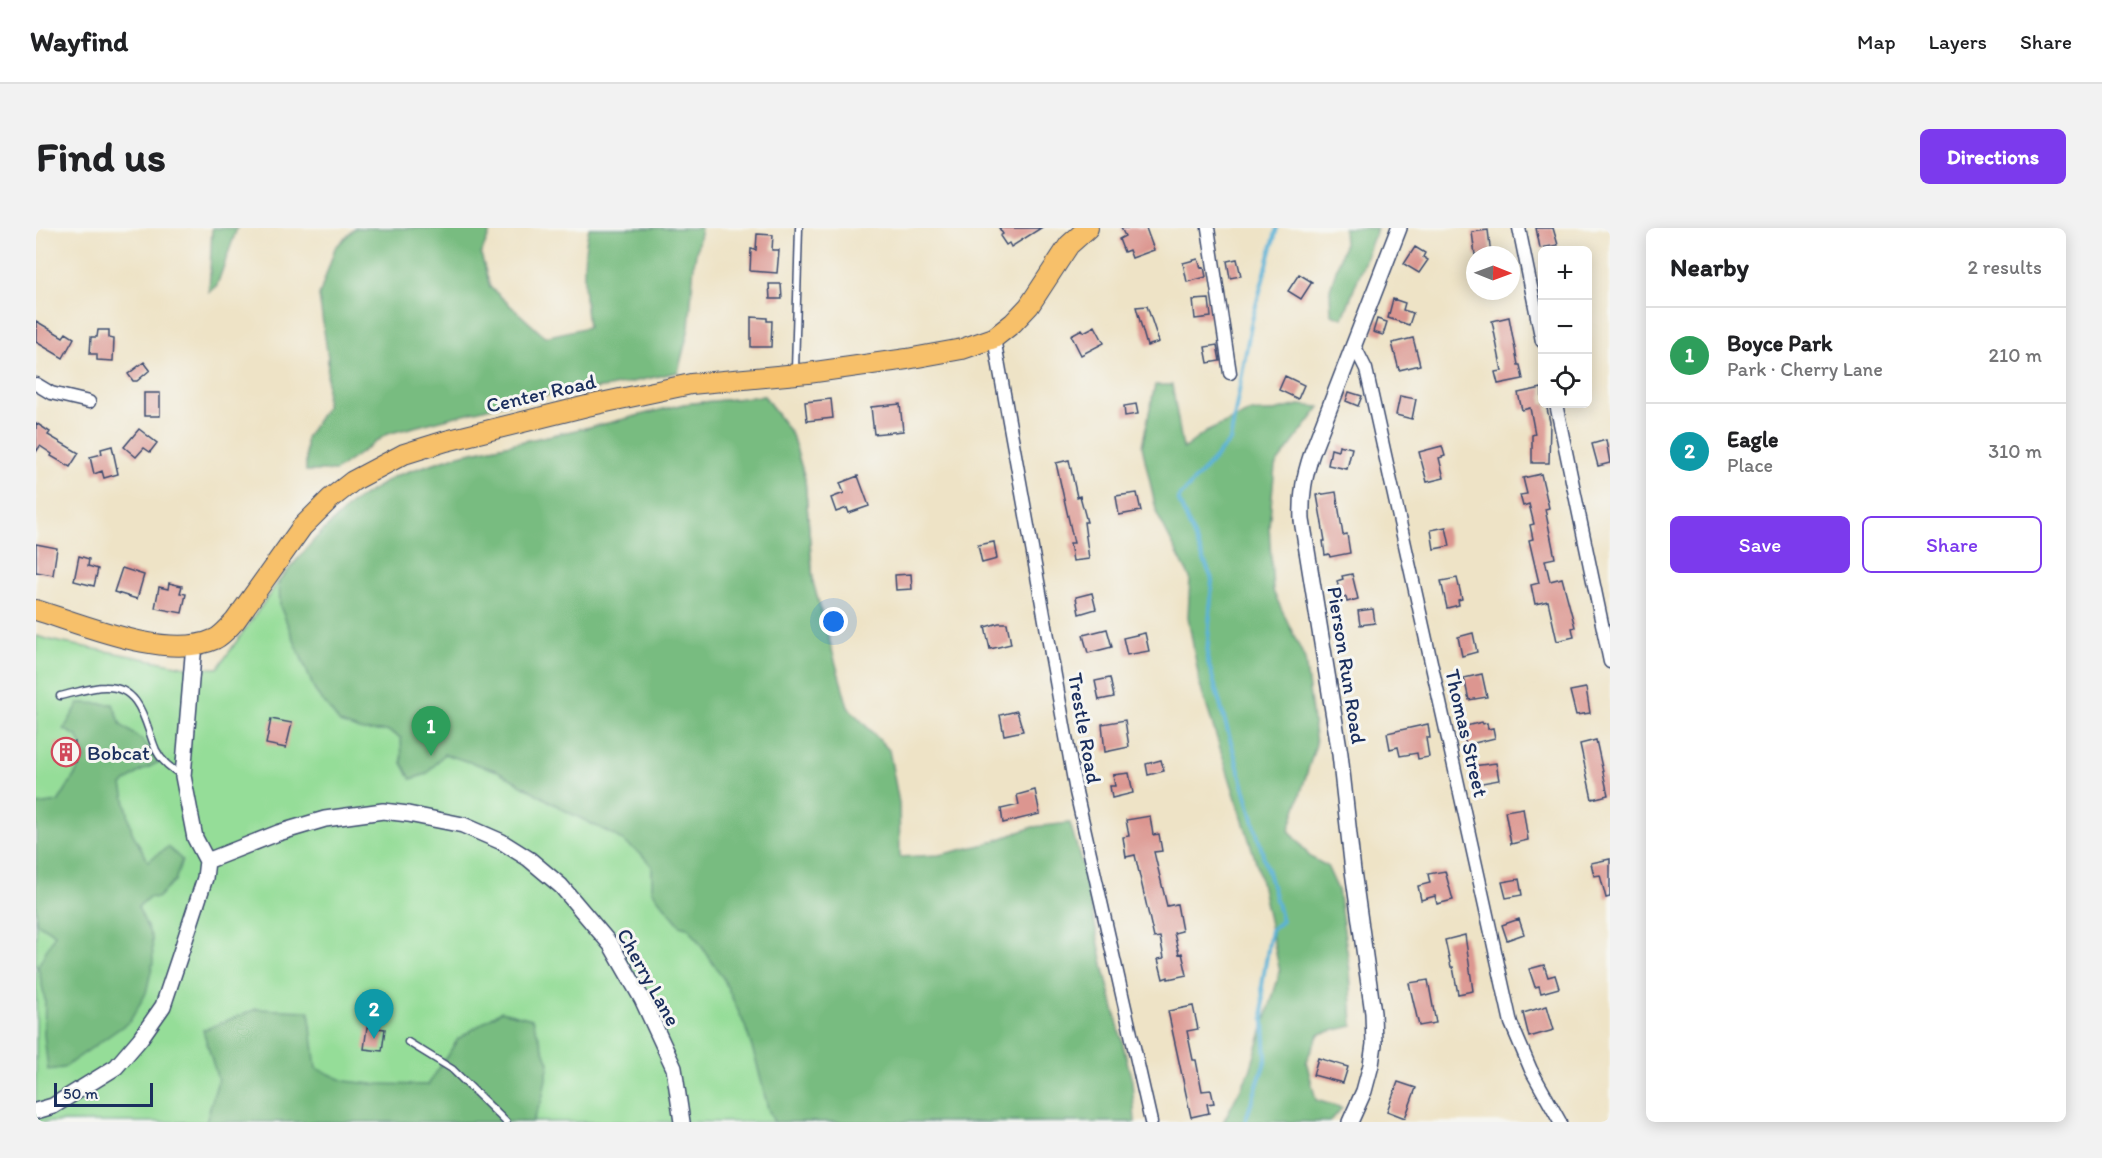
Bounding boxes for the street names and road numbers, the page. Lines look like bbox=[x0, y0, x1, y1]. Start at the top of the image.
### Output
street label: Center Road bbox=[484, 368, 599, 418]
street label: Pierson Run Road bbox=[1322, 585, 1372, 745]
street label: Thomas Street bbox=[1440, 666, 1494, 800]
street label: Trestle Road bbox=[1063, 671, 1107, 785]
street label: Cherry Lane bbox=[612, 924, 686, 1030]

